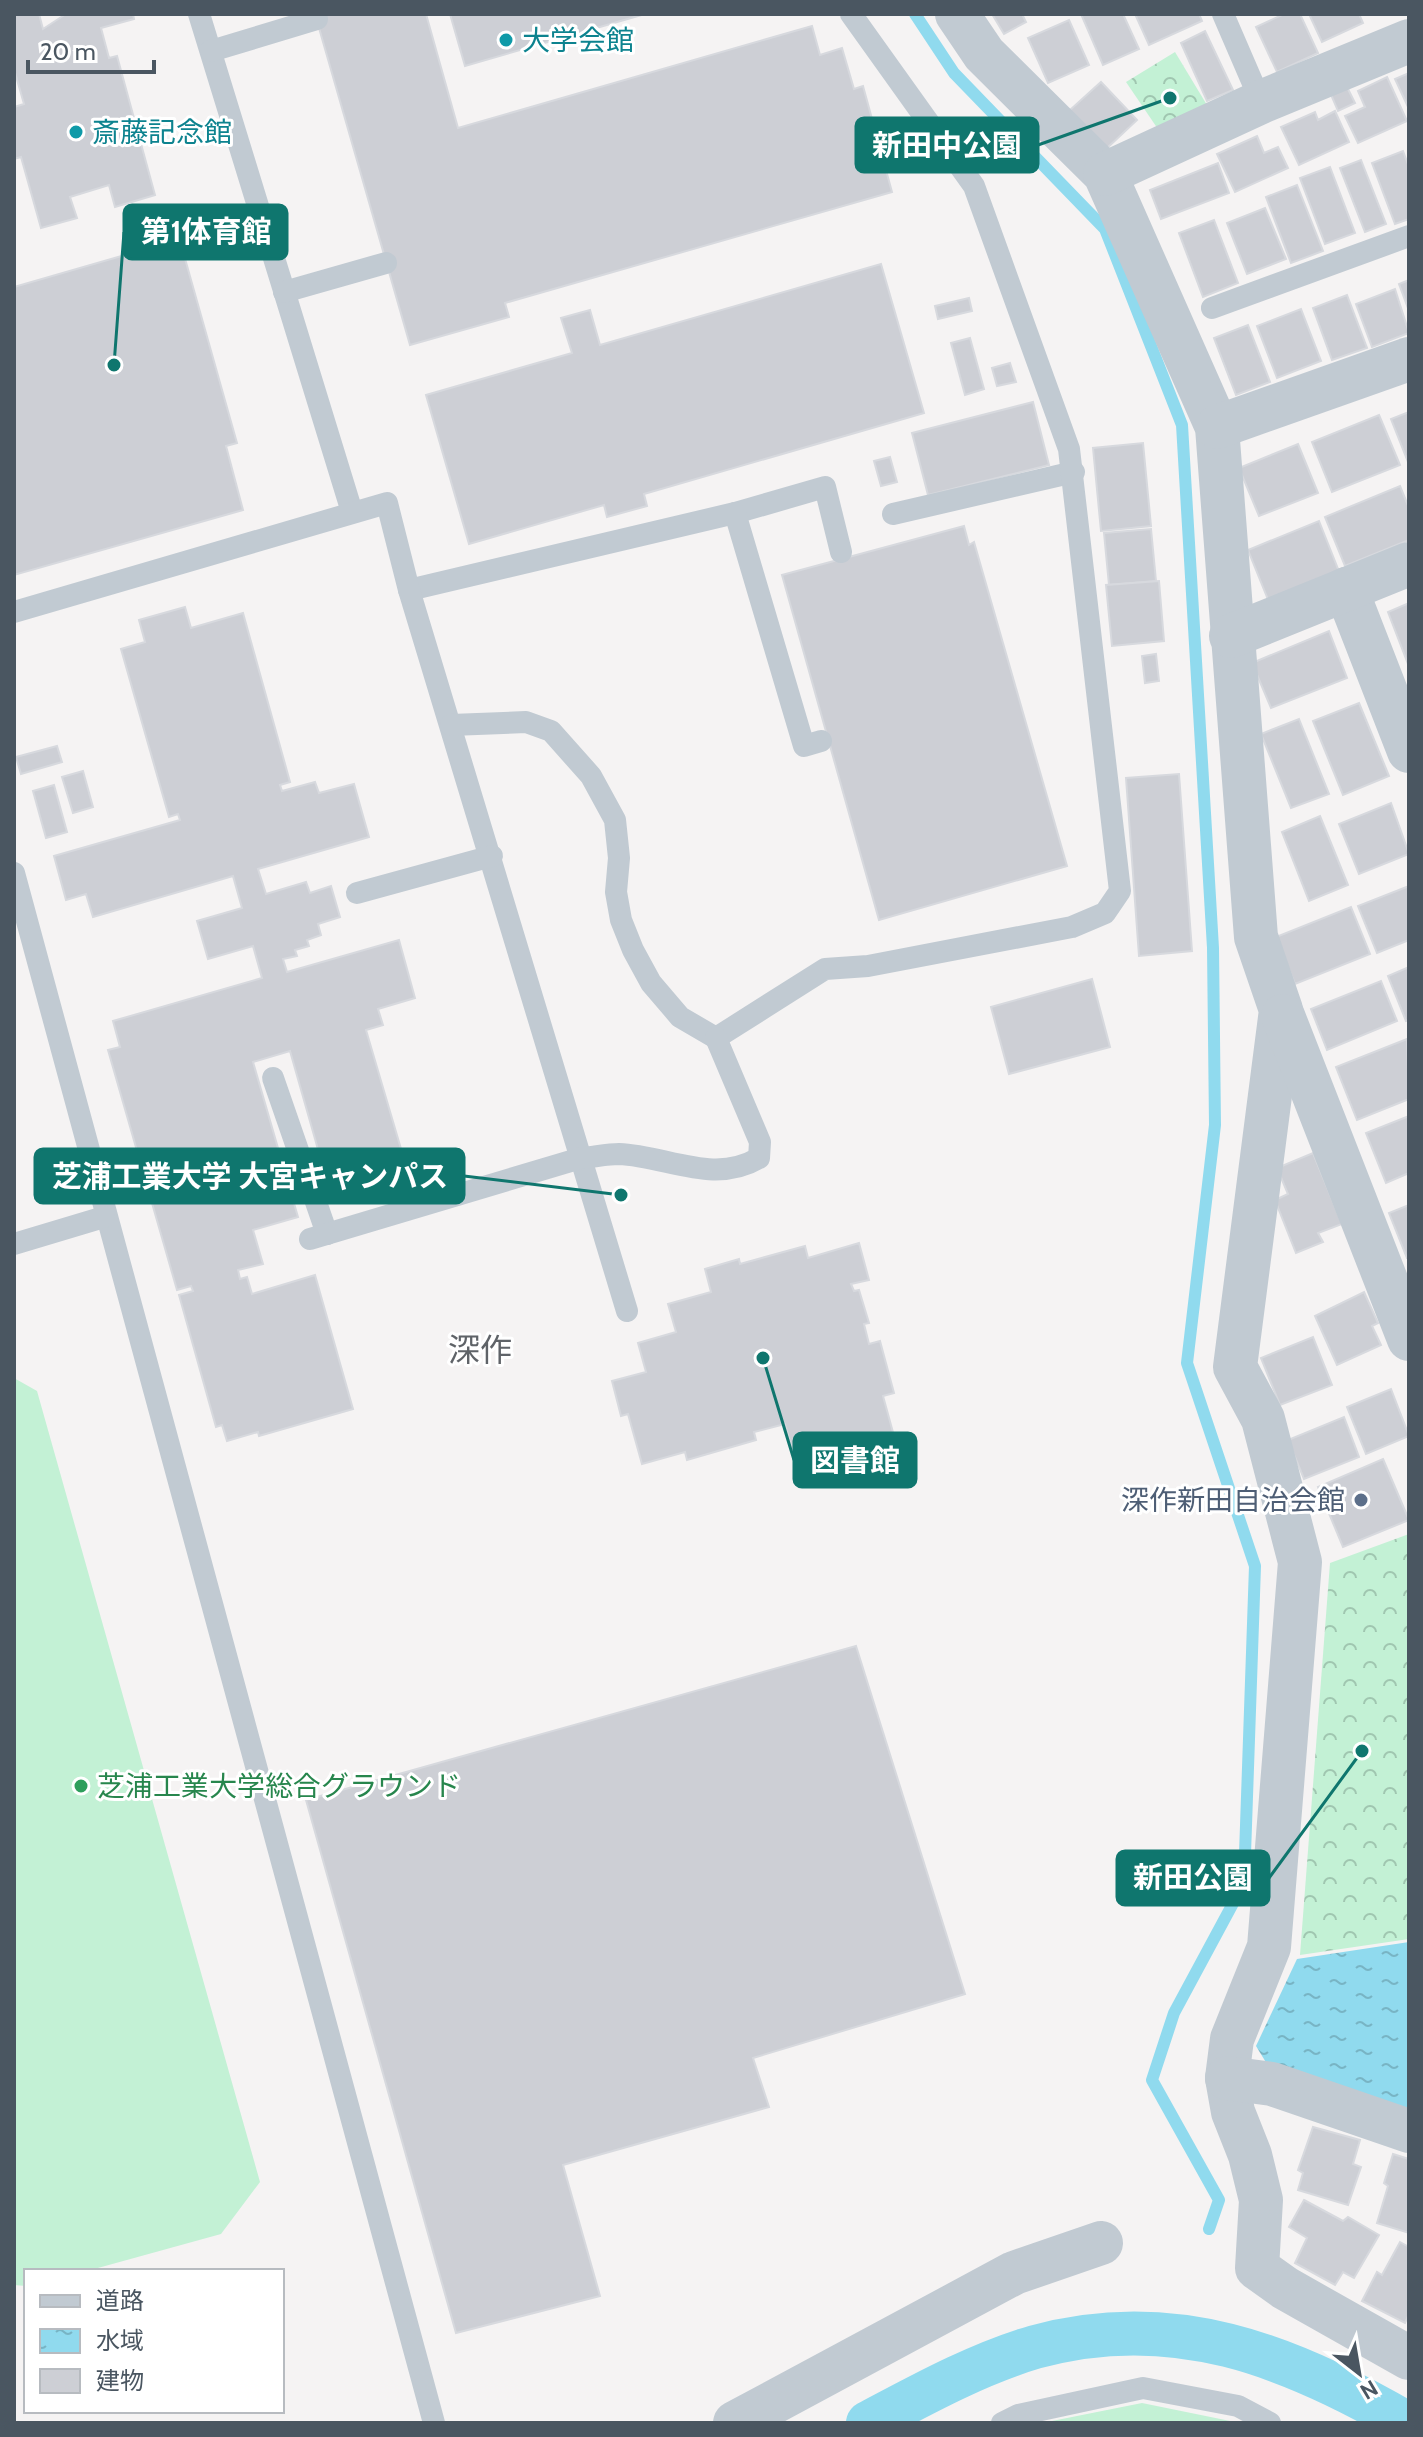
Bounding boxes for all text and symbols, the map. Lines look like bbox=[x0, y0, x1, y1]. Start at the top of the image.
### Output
place label: 大学会館 bbox=[522, 23, 634, 57]
scale bar bbox=[28, 24, 154, 74]
marker: 大学会館 bbox=[497, 31, 515, 49]
text: 20 m bbox=[40, 37, 96, 66]
place label: 斎藤記念館 bbox=[92, 115, 232, 149]
callout: 新田中公園 bbox=[856, 118, 1038, 172]
marker: 斎藤記念館 bbox=[67, 123, 85, 141]
text: 新田中公園 bbox=[872, 127, 1022, 164]
callout: 第1体育館 bbox=[124, 205, 287, 259]
text: 第1体育館 bbox=[140, 213, 272, 250]
callout: 芝浦工業大学 大宮キャンパス bbox=[35, 1149, 464, 1203]
text: 芝浦工業大学 大宮キャンパス bbox=[52, 1158, 448, 1195]
district label: 深作 bbox=[448, 1330, 512, 1369]
callout: 図書館 bbox=[794, 1433, 916, 1487]
text: 図書館 bbox=[810, 1442, 900, 1479]
place label: 深作新田自治会館 bbox=[1121, 1483, 1345, 1517]
marker: 深作新田自治会館 bbox=[1352, 1491, 1370, 1509]
place label: 芝浦工業大学総合グラウンド bbox=[97, 1769, 461, 1803]
marker: 芝浦工業大学総合グラウンド bbox=[72, 1777, 90, 1795]
callout: 新田公園 bbox=[1117, 1851, 1269, 1905]
text: 新田公園 bbox=[1133, 1859, 1253, 1896]
legend bbox=[24, 2269, 284, 2413]
text: 道路 bbox=[96, 2286, 144, 2315]
text: 水域 bbox=[96, 2326, 144, 2355]
north arrow bbox=[1319, 2333, 1399, 2413]
text: 建物 bbox=[96, 2366, 144, 2395]
text: N bbox=[1355, 2374, 1383, 2405]

